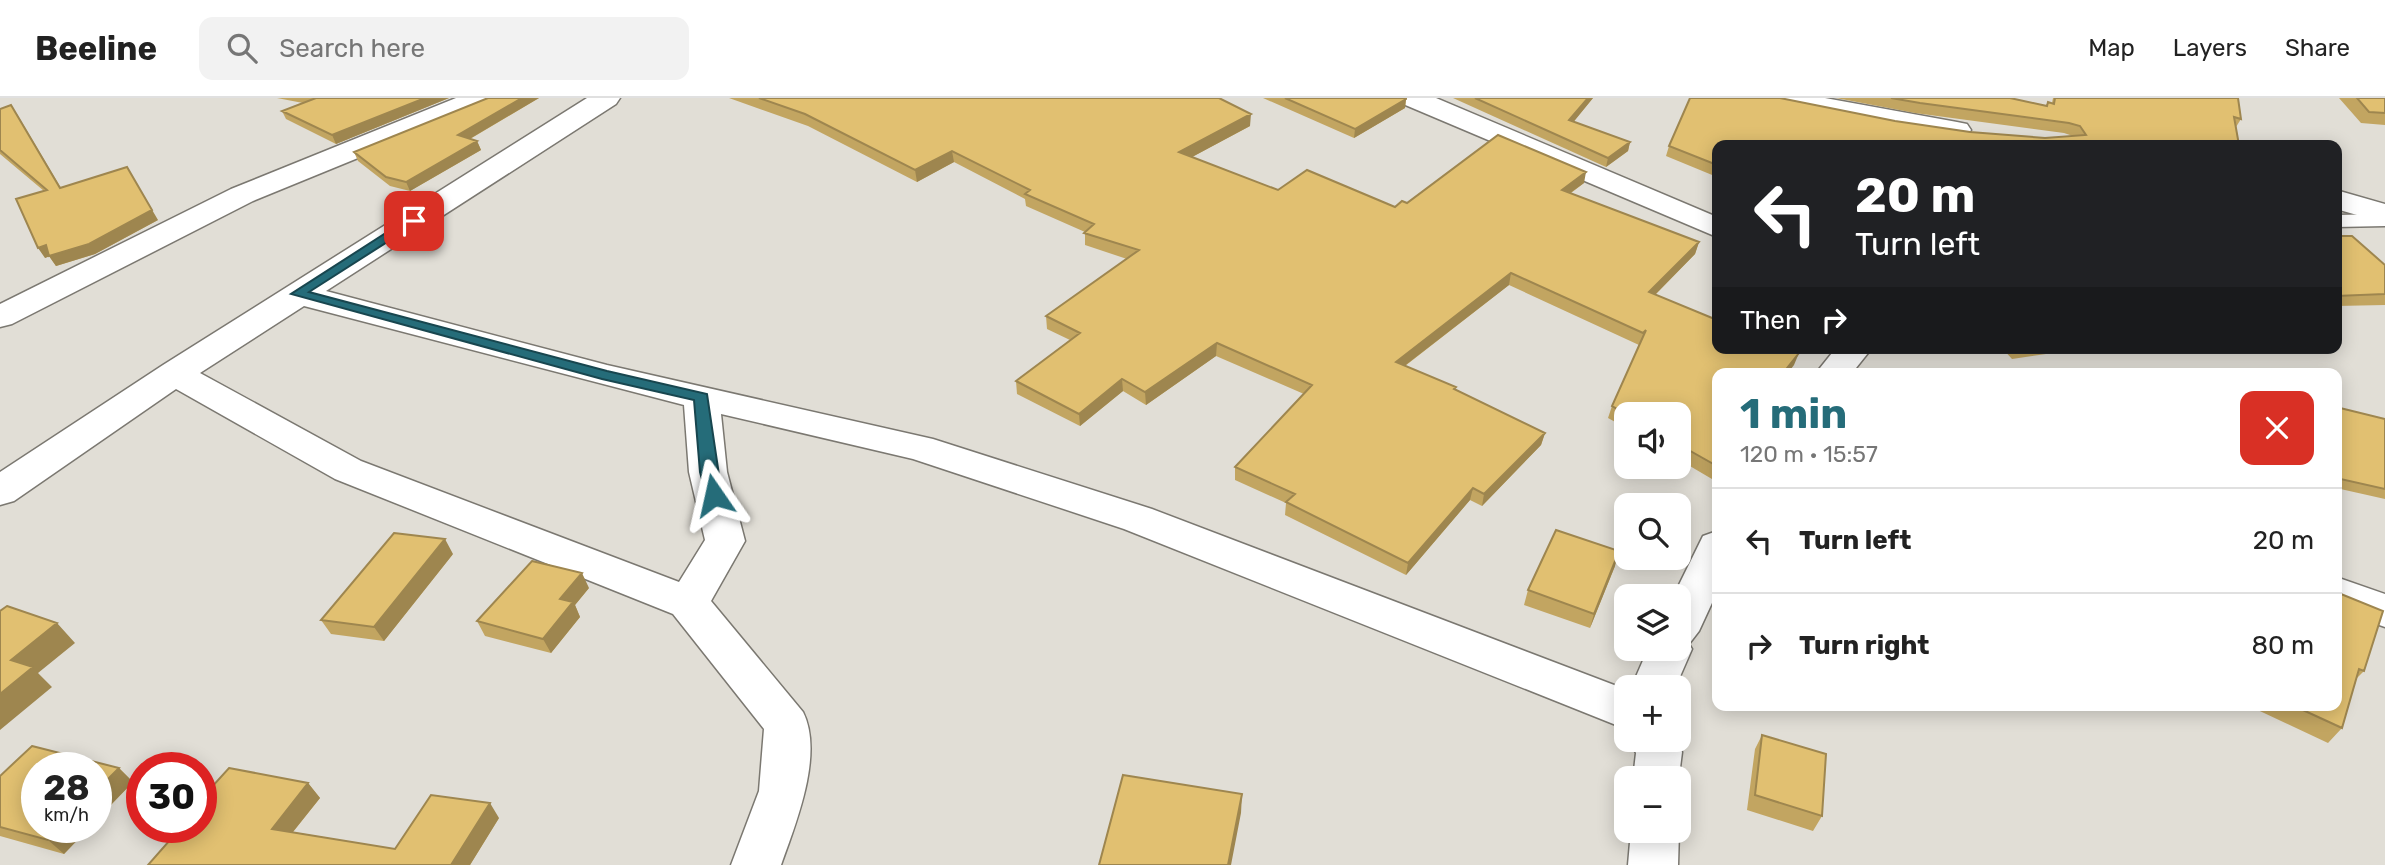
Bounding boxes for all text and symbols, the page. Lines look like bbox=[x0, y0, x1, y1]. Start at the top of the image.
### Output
search box bbox=[199, 17, 689, 80]
text: Beeline bbox=[35, 29, 157, 68]
icon: search bbox=[223, 29, 261, 67]
text: Search here bbox=[279, 33, 425, 64]
text: Map bbox=[2088, 34, 2135, 62]
text: Layers bbox=[2173, 34, 2247, 62]
text: Share bbox=[2285, 34, 2350, 62]
text: 20 m bbox=[1855, 166, 1976, 224]
icon: left bbox=[1740, 168, 1831, 259]
pin bbox=[384, 191, 444, 251]
icon: arrive bbox=[395, 202, 433, 240]
text: Turn left bbox=[1855, 225, 1980, 263]
icon: right bbox=[1815, 301, 1853, 339]
text: Then bbox=[1740, 305, 1801, 336]
text: 1 min bbox=[1740, 389, 1847, 439]
button: close bbox=[2240, 391, 2314, 465]
map controls bbox=[1614, 402, 1691, 843]
button: sound bbox=[1614, 402, 1691, 479]
text: 120 m · 15:57 bbox=[1740, 440, 1878, 468]
position arrow bbox=[677, 458, 751, 532]
button: search bbox=[1614, 493, 1691, 570]
icon: left bbox=[1740, 522, 1778, 560]
text: Turn left bbox=[1799, 525, 1911, 556]
text: 20 m bbox=[2253, 525, 2314, 556]
button: layers bbox=[1614, 584, 1691, 661]
icon: right bbox=[1740, 627, 1778, 665]
text: Turn right bbox=[1799, 630, 1929, 661]
text: 80 m bbox=[2251, 630, 2314, 661]
button: + bbox=[1614, 675, 1691, 752]
speed limit sign: 30 bbox=[126, 752, 217, 843]
button: − bbox=[1614, 766, 1691, 843]
text: 28 bbox=[43, 767, 90, 809]
text: km/h bbox=[44, 804, 89, 826]

